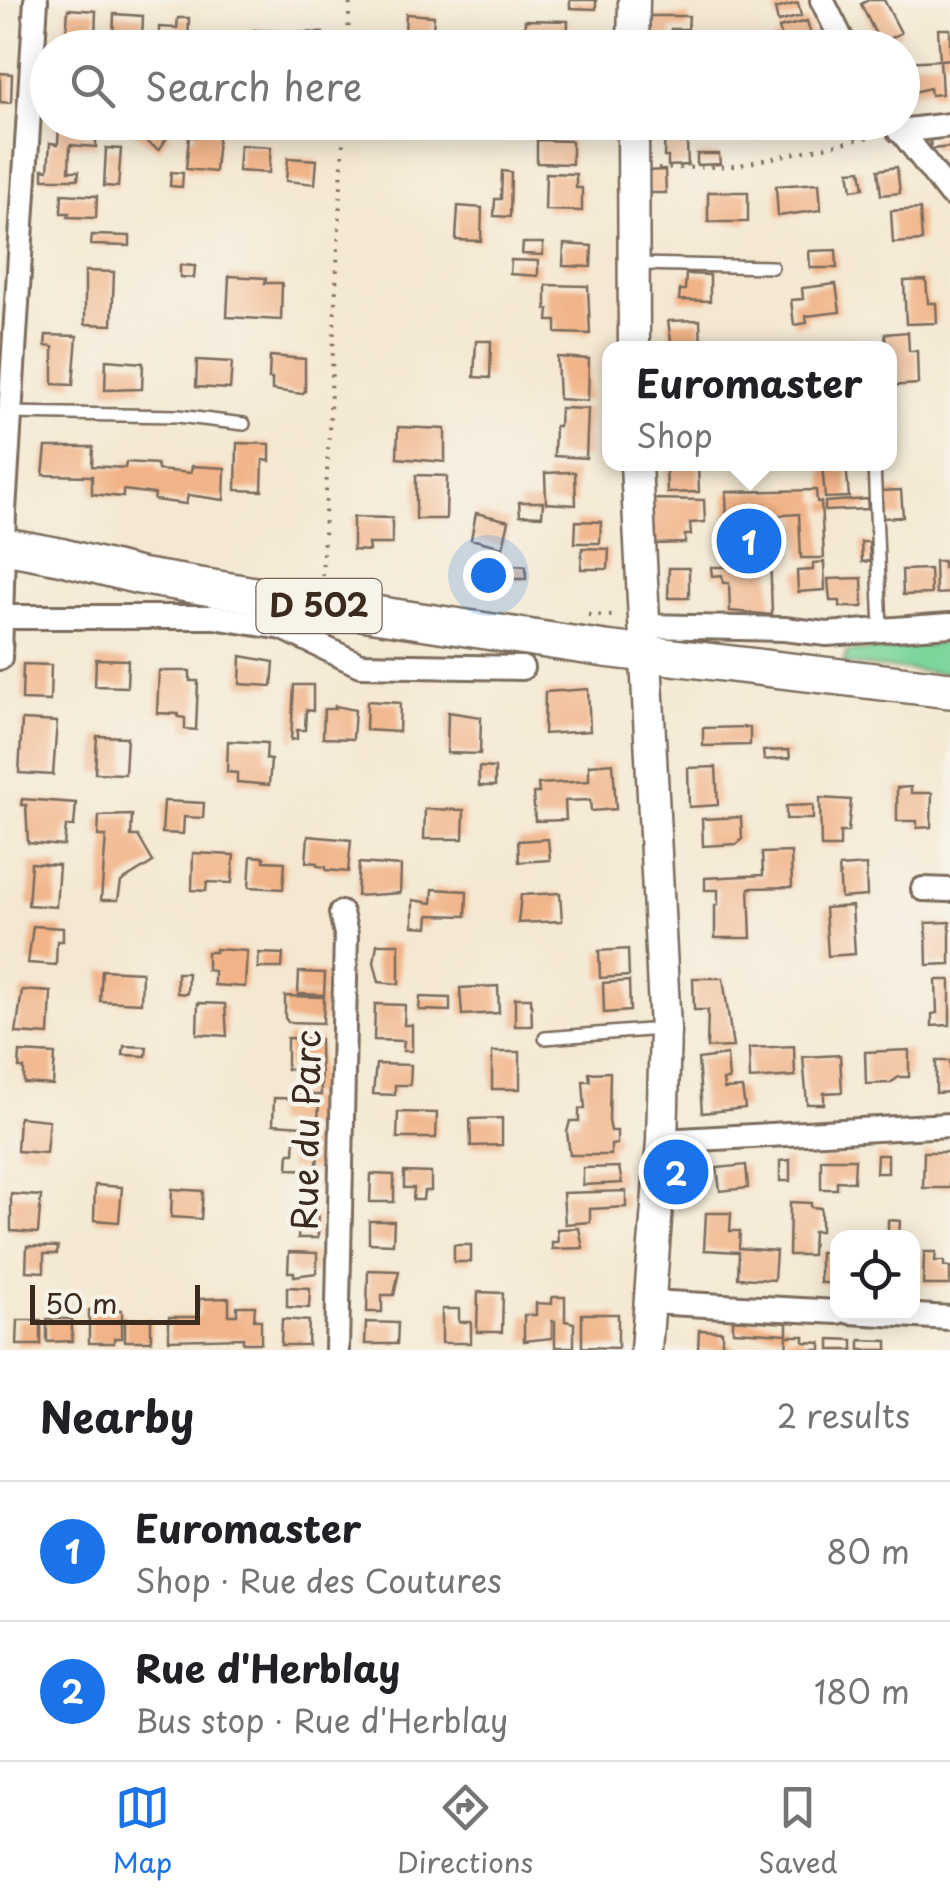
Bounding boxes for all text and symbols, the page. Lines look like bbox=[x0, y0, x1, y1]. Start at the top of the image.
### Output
search box bbox=[30, 30, 920, 140]
text: Search here bbox=[145, 57, 362, 114]
icon: search bbox=[65, 58, 120, 113]
popup bbox=[602, 341, 897, 471]
text: Euromaster bbox=[636, 354, 863, 411]
text: Shop bbox=[636, 411, 713, 459]
pin: 1 bbox=[716, 504, 782, 578]
your location bbox=[463, 550, 514, 601]
road number: D 502 bbox=[256, 579, 382, 633]
street label: Rue du Parc bbox=[276, 1029, 333, 1231]
pin: 2 bbox=[644, 1134, 708, 1210]
map controls bbox=[830, 1230, 920, 1320]
button: locate bbox=[830, 1230, 920, 1320]
scale bar bbox=[30, 1280, 200, 1324]
text: 50 m bbox=[45, 1281, 118, 1324]
text: Nearby bbox=[40, 1384, 194, 1447]
text: 2 results bbox=[777, 1391, 910, 1439]
text: Euromaster bbox=[135, 1499, 361, 1556]
text: 1 bbox=[65, 1527, 80, 1575]
text: 80 m bbox=[826, 1527, 910, 1575]
text: Shop · Rue des Coutures bbox=[135, 1556, 502, 1604]
text: Rue d'Herblay bbox=[135, 1639, 401, 1696]
text: 2 bbox=[61, 1667, 84, 1715]
text: 180 m bbox=[814, 1667, 910, 1715]
text: Bus stop · Rue d'Herblay bbox=[135, 1696, 508, 1744]
tab: Map bbox=[112, 1780, 172, 1883]
tab: Directions bbox=[397, 1780, 533, 1883]
tab: Saved bbox=[758, 1780, 838, 1883]

